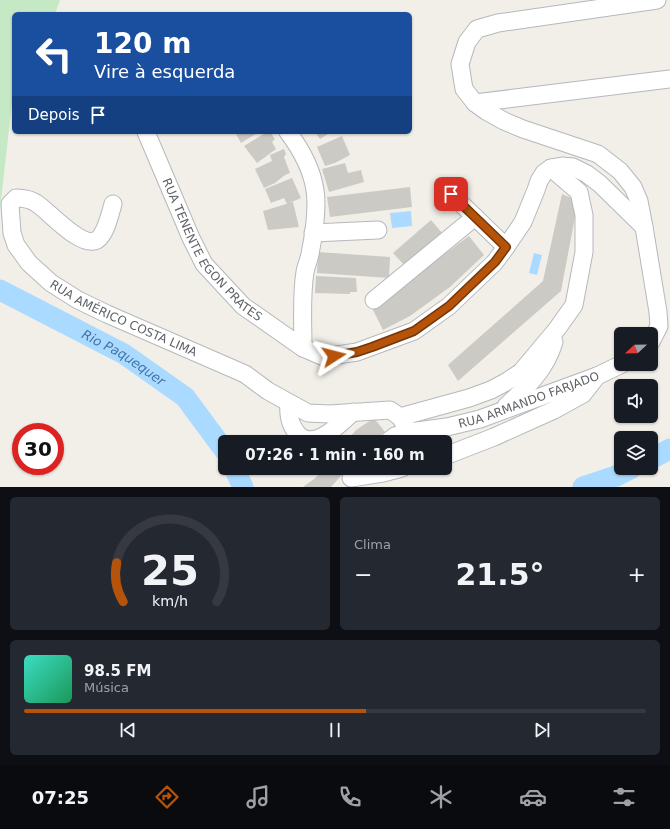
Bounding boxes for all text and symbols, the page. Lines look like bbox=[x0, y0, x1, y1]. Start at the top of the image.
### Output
text: 120 m bbox=[94, 27, 191, 60]
icon: left bbox=[28, 28, 80, 80]
text: Vire à esquerda bbox=[94, 61, 235, 82]
icon: arrive bbox=[87, 104, 109, 126]
text: Depois bbox=[28, 106, 79, 124]
street label: RUA TENENTE EGON PRATES bbox=[159, 176, 265, 324]
pin bbox=[434, 177, 468, 211]
icon: arrive bbox=[440, 183, 462, 205]
street label: RUA AMÉRICO COSTA LIMA bbox=[47, 277, 200, 360]
water label: Rio Paquequer bbox=[79, 327, 169, 390]
north arrow bbox=[614, 327, 658, 371]
map controls bbox=[614, 327, 658, 475]
position arrow bbox=[313, 335, 355, 377]
street label: RUA ARMANDO FARJADO bbox=[457, 369, 601, 431]
button: sound bbox=[614, 379, 658, 423]
speed limit sign: 30 bbox=[12, 423, 64, 475]
button: layers bbox=[614, 431, 658, 475]
text: 07:26 · 1 min · 160 m bbox=[245, 446, 425, 464]
text: Clima bbox=[354, 537, 391, 552]
text: 25 bbox=[141, 545, 199, 594]
text: 21.5° bbox=[455, 557, 545, 592]
text: − bbox=[354, 562, 372, 587]
text: + bbox=[628, 562, 646, 587]
text: km/h bbox=[152, 592, 188, 608]
text: 98.5 FM bbox=[84, 662, 151, 680]
text: Música bbox=[84, 680, 129, 695]
icon: previous bbox=[117, 719, 139, 741]
icon: pause bbox=[324, 719, 346, 741]
icon: next bbox=[531, 719, 553, 741]
icon: directions bbox=[153, 783, 181, 811]
icon: music bbox=[244, 783, 272, 811]
icon: phone bbox=[336, 783, 364, 811]
icon: climate bbox=[427, 783, 455, 811]
icon: car bbox=[519, 783, 547, 811]
icon: filters bbox=[610, 783, 638, 811]
text: 07:25 bbox=[32, 787, 89, 808]

